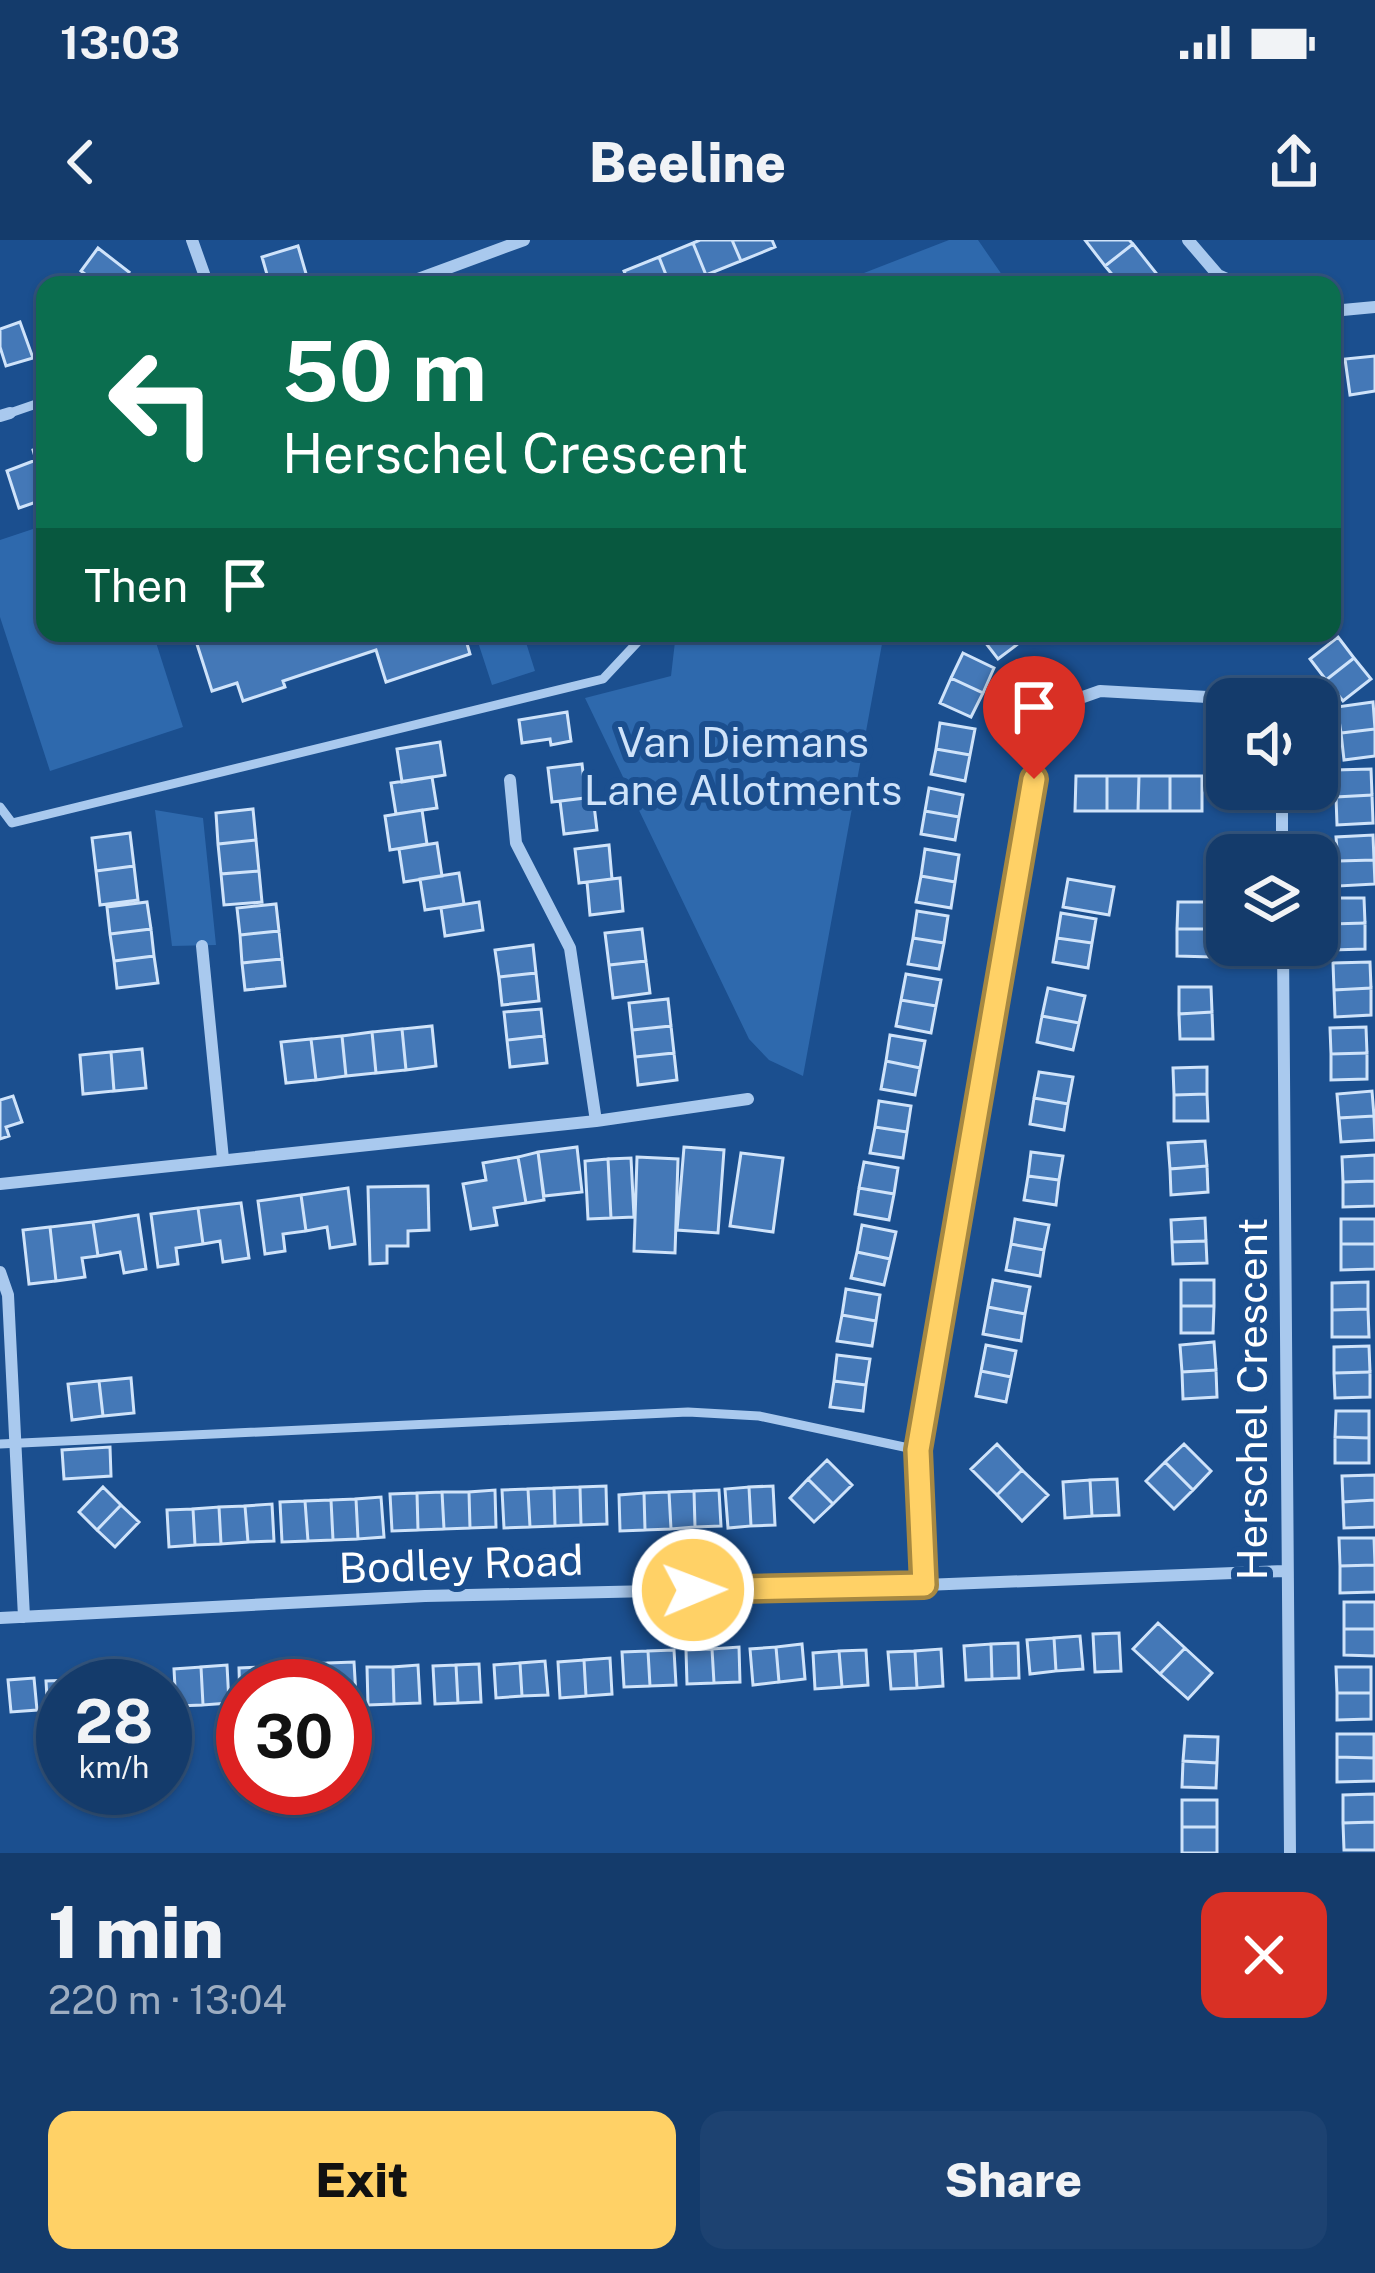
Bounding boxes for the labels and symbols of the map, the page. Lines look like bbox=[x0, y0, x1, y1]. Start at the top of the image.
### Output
pin bbox=[983, 656, 1085, 779]
park label: Van Diemans Lane Allotments bbox=[584, 717, 902, 814]
street label: Herschel Crescent bbox=[1227, 1218, 1276, 1580]
position arrow bbox=[630, 1527, 756, 1653]
street label: Bodley Road bbox=[338, 1535, 584, 1592]
speed limit sign: 30 bbox=[216, 1659, 372, 1815]

